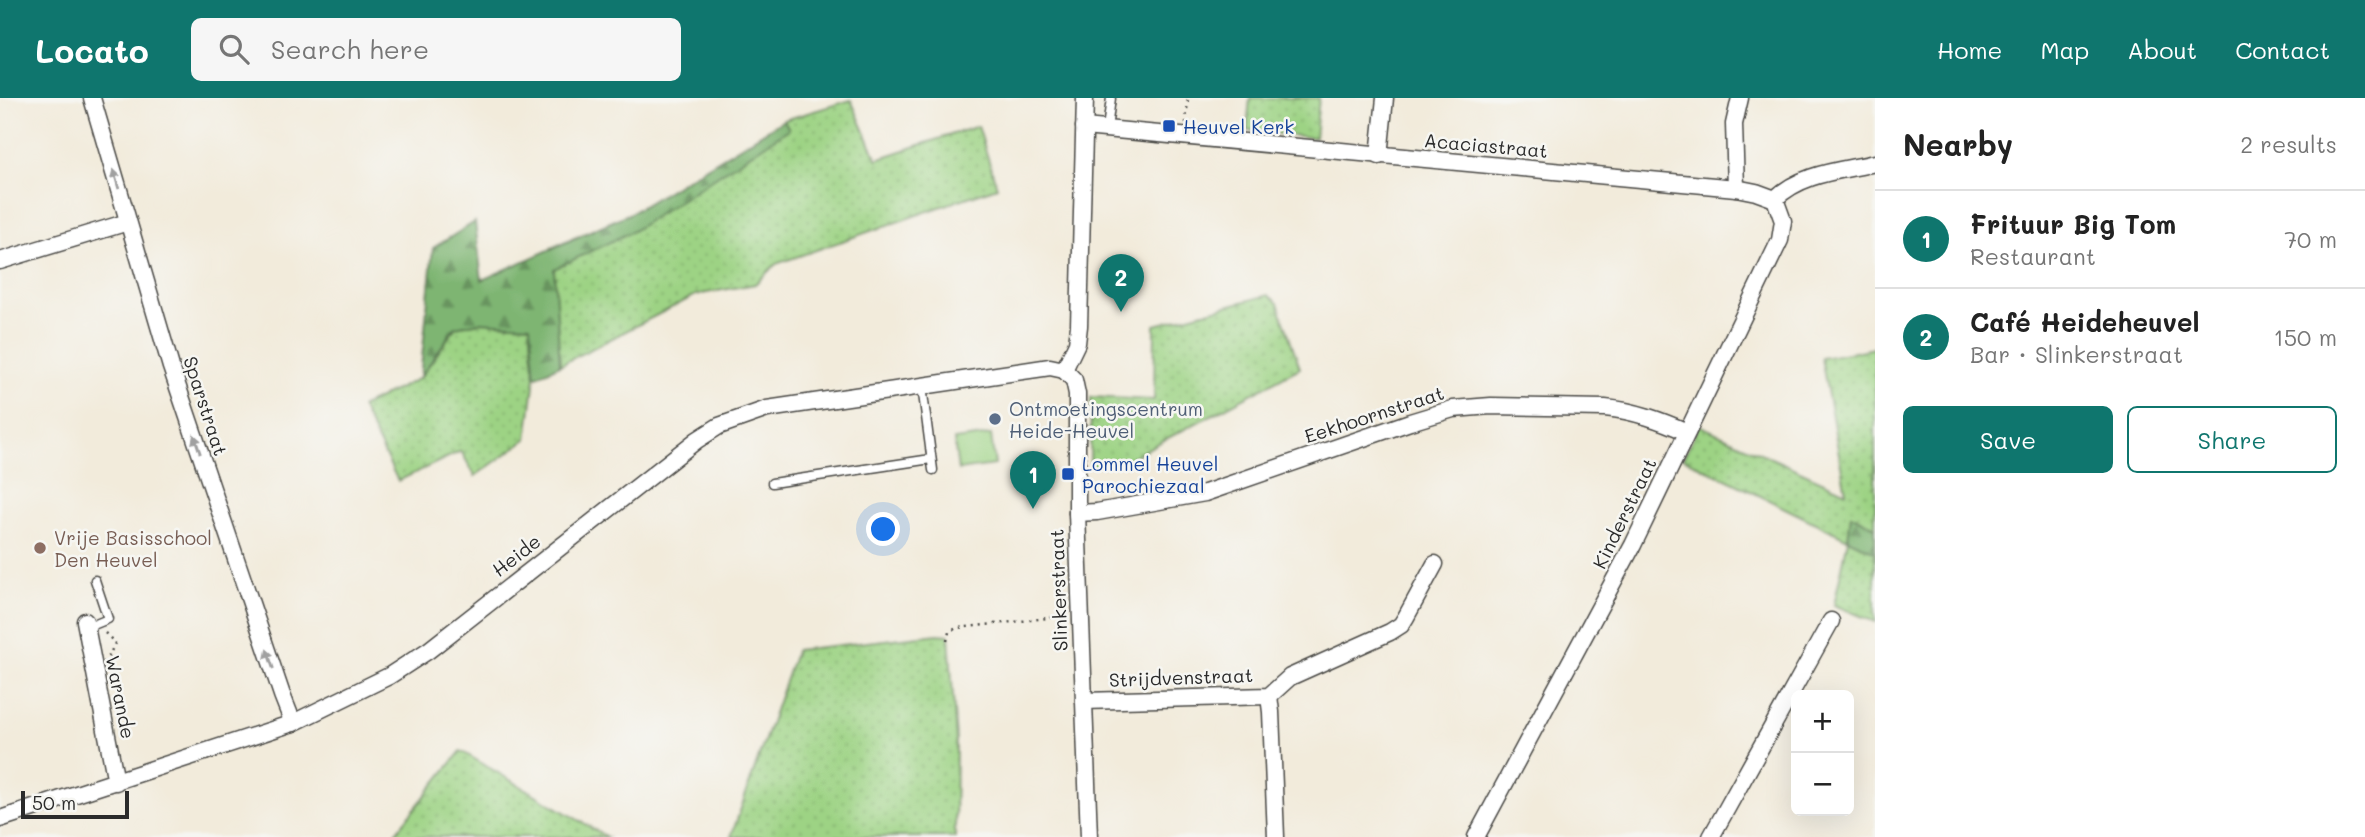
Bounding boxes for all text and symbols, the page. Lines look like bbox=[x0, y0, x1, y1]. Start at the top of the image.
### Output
search box bbox=[191, 18, 681, 81]
text: Locato bbox=[35, 28, 149, 71]
icon: search bbox=[215, 30, 253, 68]
text: Search here bbox=[271, 32, 429, 66]
text: Home bbox=[1937, 34, 2002, 65]
text: Map bbox=[2040, 34, 2089, 65]
text: About bbox=[2127, 34, 2197, 65]
text: Contact bbox=[2235, 34, 2330, 65]
place label: Heuvel Kerk bbox=[1183, 114, 1294, 139]
marker: Heuvel Kerk bbox=[1161, 118, 1177, 134]
text: Nearby bbox=[1903, 124, 2013, 164]
street label: Acaciastraat bbox=[1423, 127, 1549, 163]
text: 2 results bbox=[2240, 129, 2337, 159]
one-way arrow bbox=[110, 168, 120, 189]
text: Frituur Big Tom bbox=[1970, 207, 2176, 241]
text: 1 bbox=[1921, 224, 1931, 254]
text: 70 m bbox=[2284, 224, 2337, 254]
text: Restaurant bbox=[1970, 241, 2096, 271]
pin: 2 bbox=[1098, 254, 1144, 312]
text: Café Heideheuvel bbox=[1970, 305, 2199, 339]
text: 2 bbox=[1920, 322, 1932, 352]
text: 150 m bbox=[2273, 322, 2337, 352]
text: Bar · Slinkerstraat bbox=[1970, 339, 2183, 369]
street label: Sparstraat bbox=[178, 353, 234, 459]
street label: Eekhoornstraat bbox=[1301, 380, 1447, 448]
place label: Ontmoetingscentrum Heide-Heuvel bbox=[1009, 396, 1203, 443]
button: Save bbox=[1903, 406, 2113, 473]
button: Share bbox=[2127, 406, 2337, 473]
marker: Ontmoetingscentrum Heide-Heuvel bbox=[987, 411, 1003, 427]
one-way arrow bbox=[191, 433, 202, 454]
pin: 1 bbox=[1010, 451, 1056, 509]
place label: Lommel Heuvel Parochiezaal bbox=[1082, 451, 1218, 498]
street label: Kinderstraat bbox=[1586, 453, 1662, 573]
marker: Lommel Heuvel Parochiezaal bbox=[1060, 466, 1076, 482]
your location bbox=[866, 512, 900, 546]
place label: Vrije Basisschool Den Heuvel bbox=[54, 525, 212, 572]
street label: Heide bbox=[487, 528, 545, 582]
street label: Slinkerstraat bbox=[1043, 528, 1073, 652]
marker: Vrije Basisschool Den Heuvel bbox=[32, 540, 48, 556]
one-way arrow bbox=[264, 648, 275, 669]
street label: Warande bbox=[101, 653, 141, 741]
street label: Strijdvenstraat bbox=[1108, 662, 1254, 692]
map controls bbox=[1791, 690, 1854, 816]
button: + bbox=[1791, 690, 1854, 753]
button: − bbox=[1791, 753, 1854, 816]
scale bar bbox=[21, 788, 130, 820]
text: 50 m bbox=[32, 790, 76, 815]

